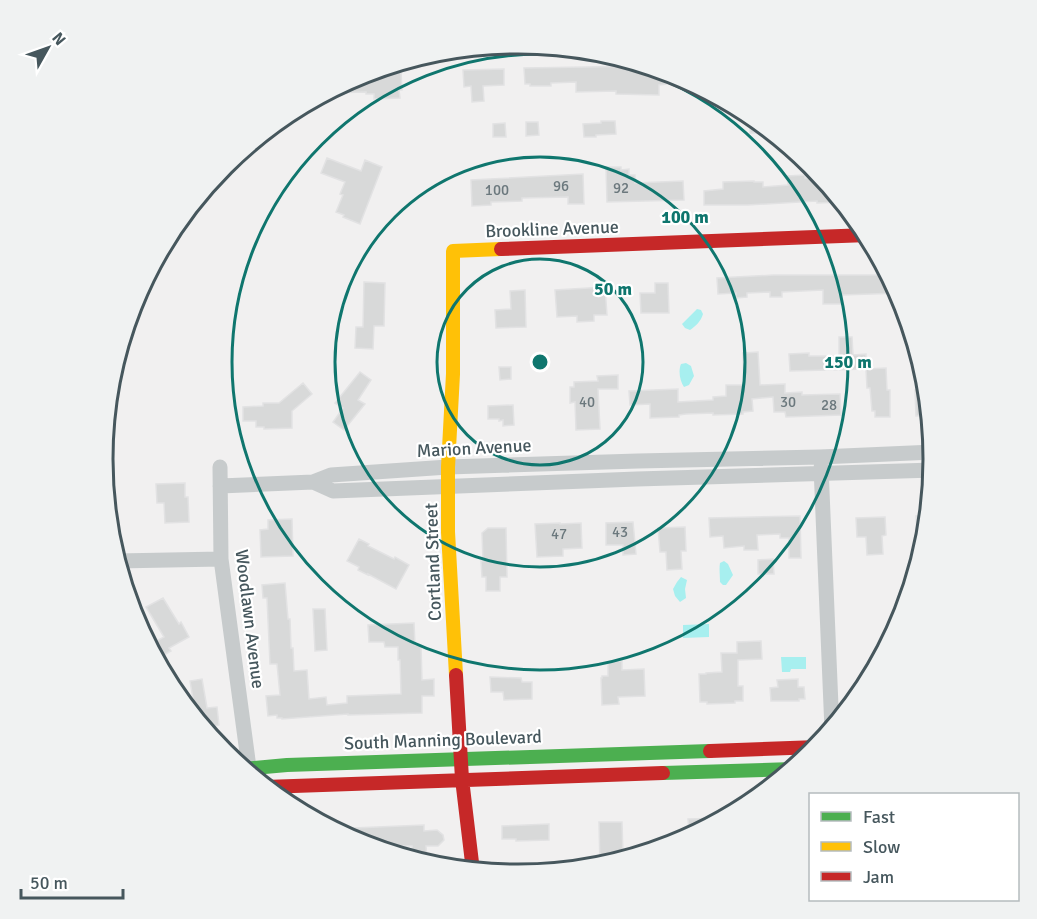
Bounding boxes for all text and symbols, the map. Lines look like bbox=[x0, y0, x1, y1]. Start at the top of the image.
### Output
north arrow bbox=[18, 18, 78, 78]
text: N bbox=[47, 28, 70, 50]
house number: 96 bbox=[553, 177, 569, 195]
house number: 92 bbox=[613, 179, 629, 197]
house number: 100 bbox=[485, 181, 509, 199]
text: 100 m bbox=[661, 206, 709, 228]
street label: Brookline Avenue bbox=[485, 216, 619, 242]
text: 50 m bbox=[594, 278, 632, 300]
text: 150 m bbox=[824, 351, 872, 373]
centre of rings bbox=[530, 352, 550, 372]
house number: 40 bbox=[579, 393, 595, 411]
house number: 30 bbox=[780, 393, 796, 411]
house number: 28 bbox=[821, 396, 837, 414]
street label: Marion Avenue bbox=[416, 434, 532, 462]
street label: Cortland Street bbox=[420, 503, 446, 621]
house number: 43 bbox=[612, 523, 628, 541]
house number: 47 bbox=[551, 525, 567, 543]
street label: Woodlawn Avenue bbox=[231, 548, 269, 690]
street label: South Manning Boulevard bbox=[344, 726, 542, 754]
legend bbox=[809, 793, 1019, 901]
text: Fast bbox=[863, 806, 895, 828]
text: Slow bbox=[863, 836, 900, 858]
scale bar bbox=[21, 862, 123, 900]
text: Jam bbox=[863, 866, 894, 888]
text: 50 m bbox=[30, 872, 68, 894]

